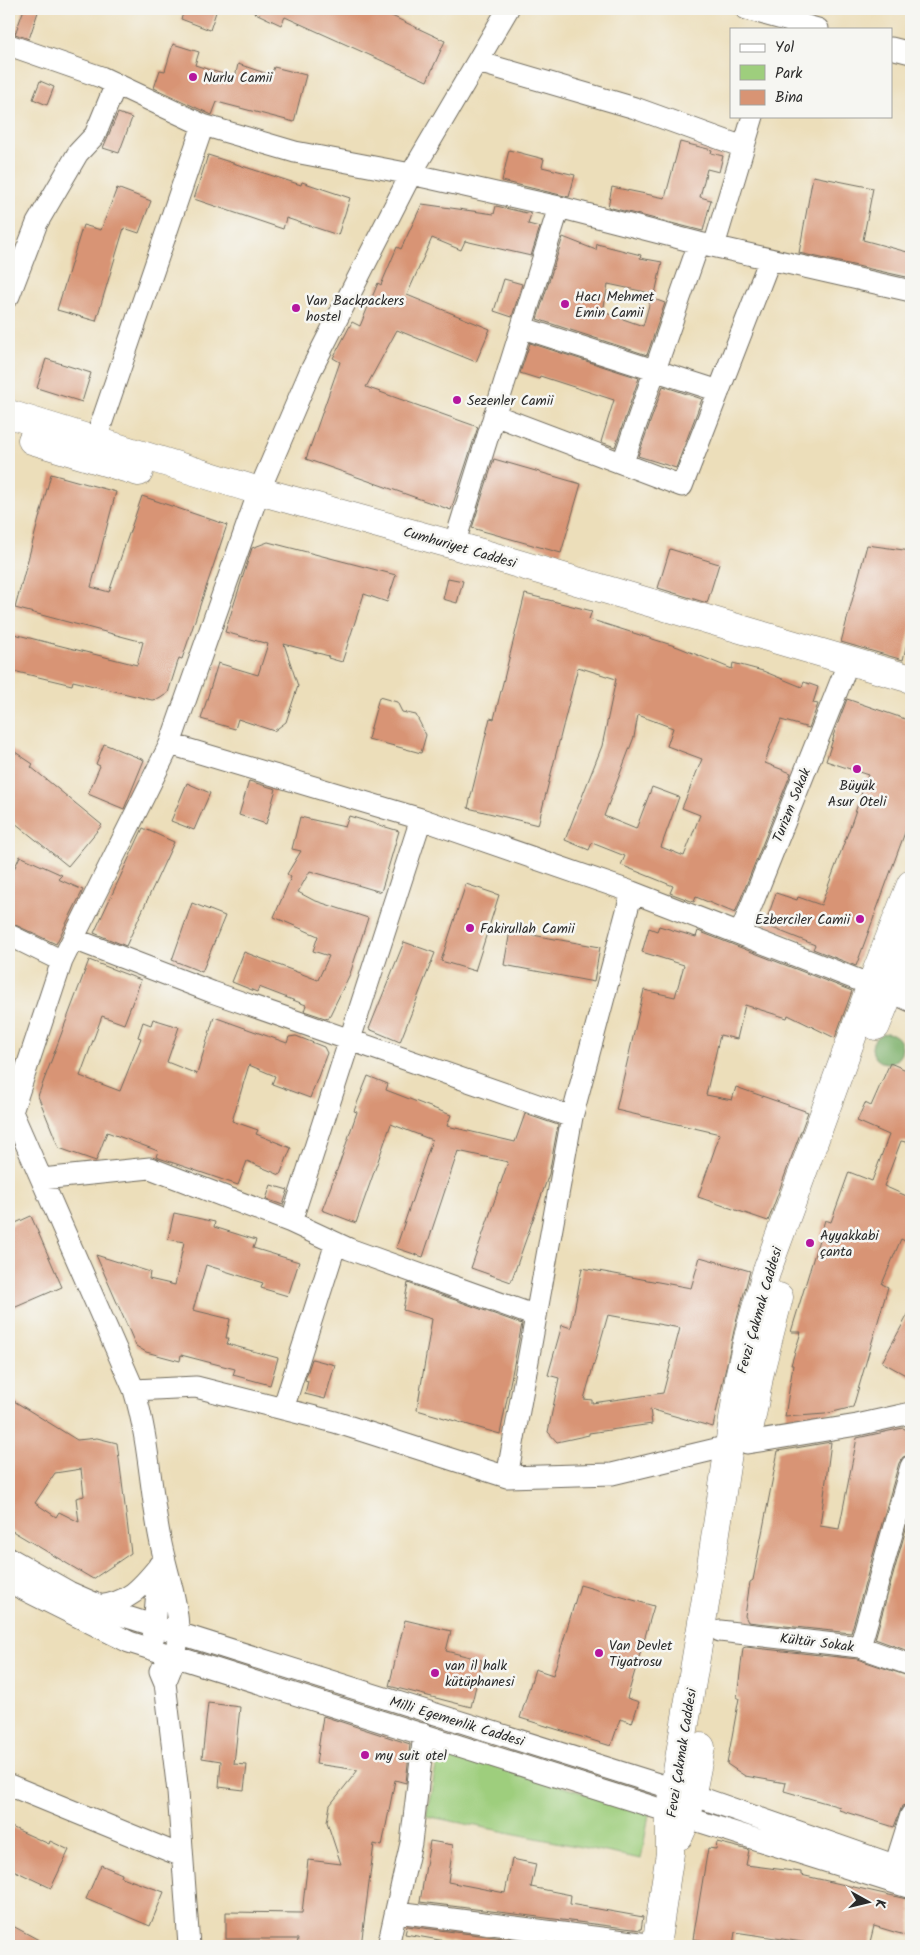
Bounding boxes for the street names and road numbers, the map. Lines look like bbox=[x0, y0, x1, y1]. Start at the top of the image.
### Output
street label: Cumhuriyet Caddesi bbox=[401, 521, 520, 575]
street label: Turizm Sokak bbox=[767, 764, 817, 846]
street label: Fevzi Çakmak Caddesi bbox=[731, 1244, 789, 1376]
street label: Kültür Sokak bbox=[779, 1628, 855, 1658]
street label: Fevzi Çakmak Caddesi bbox=[661, 1686, 703, 1819]
street label: Milli Egemenlik Caddesi bbox=[387, 1691, 527, 1753]

